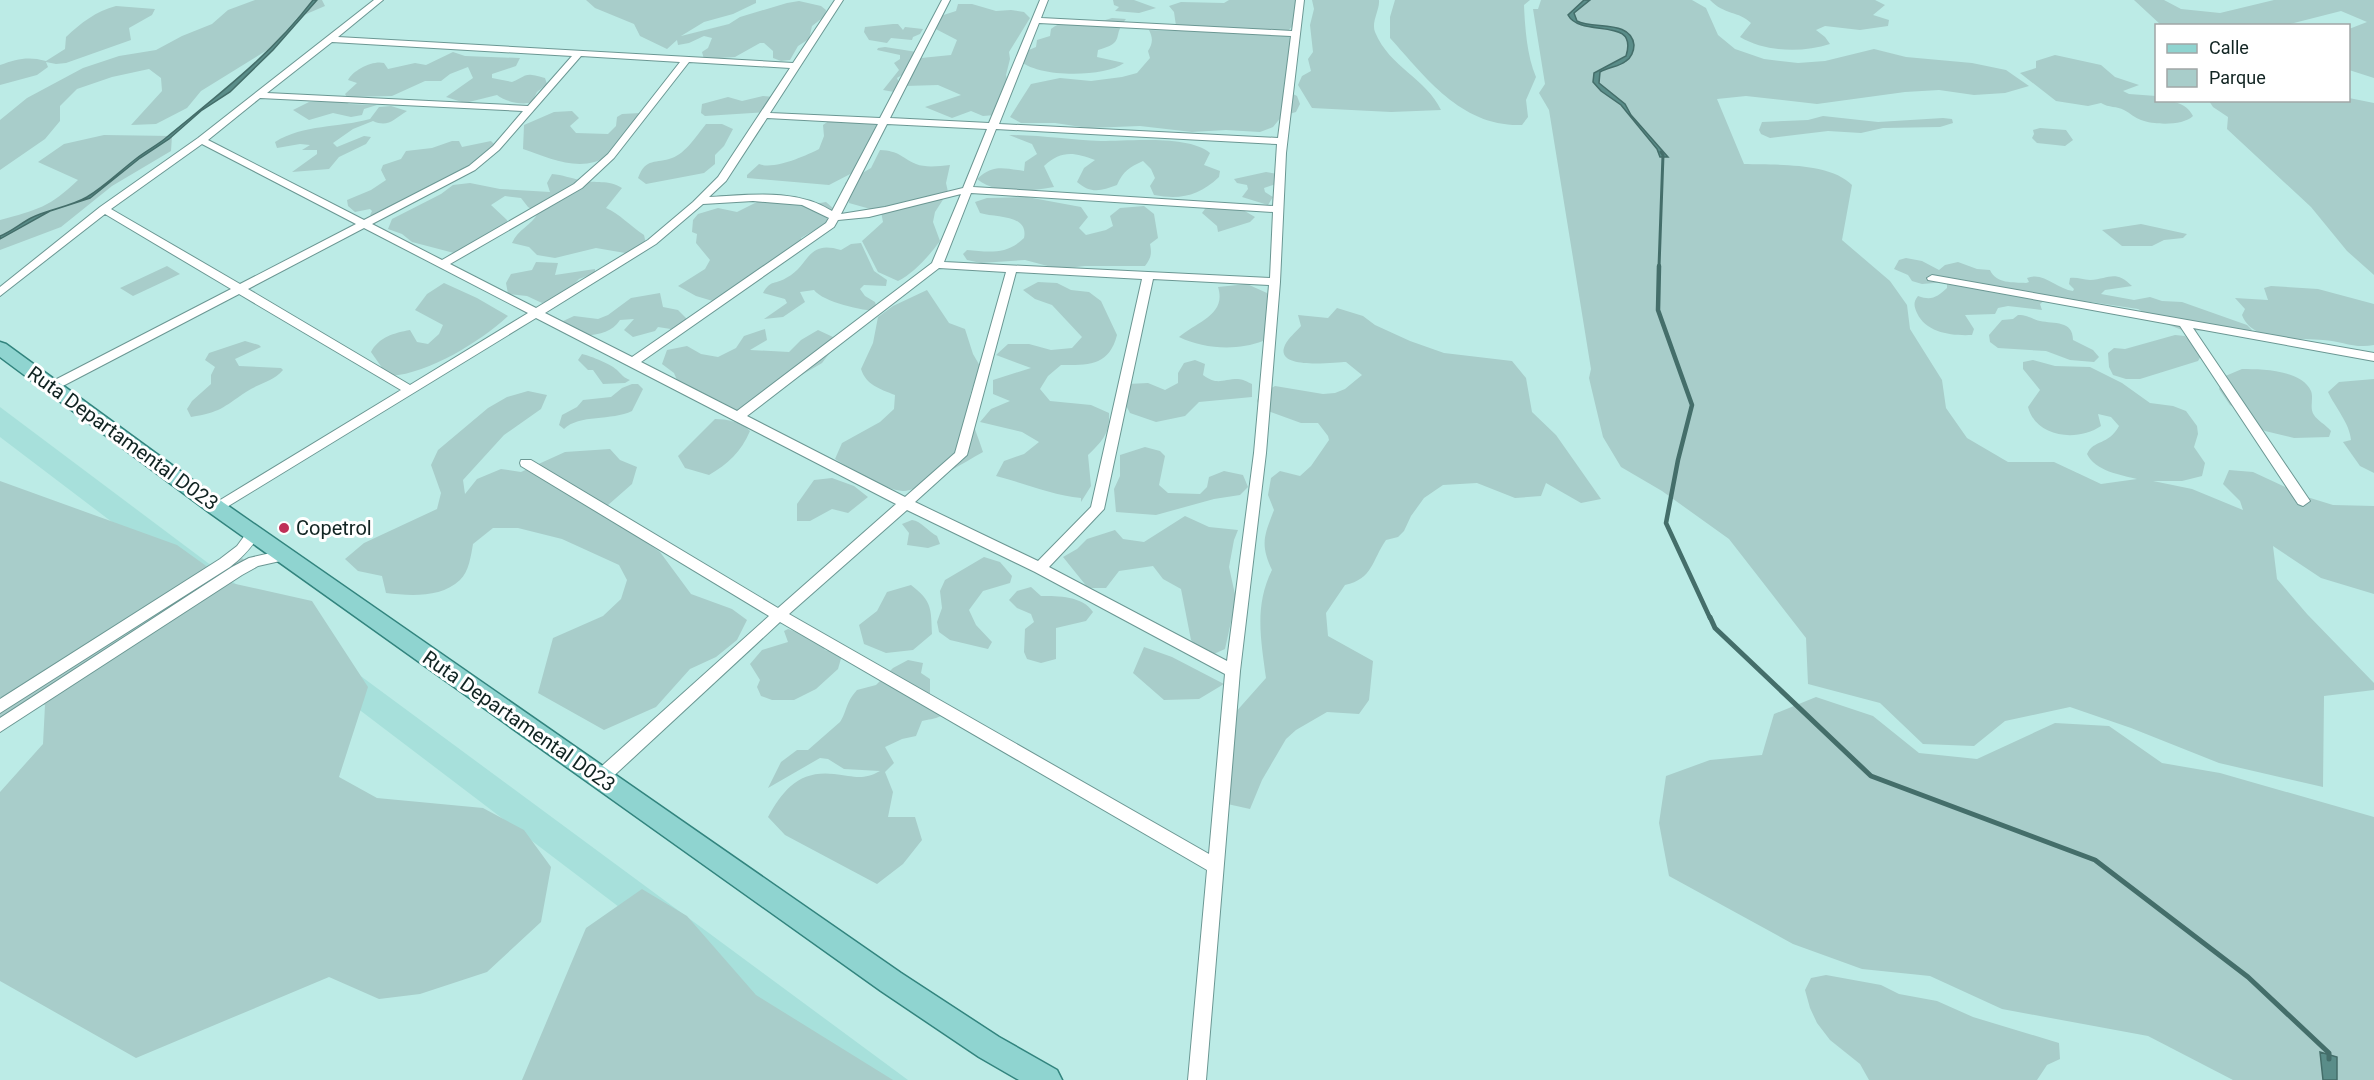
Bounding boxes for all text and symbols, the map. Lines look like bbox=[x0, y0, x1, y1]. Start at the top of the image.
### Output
legend bbox=[2155, 24, 2350, 102]
text: Calle bbox=[2209, 37, 2249, 58]
text: Parque bbox=[2209, 67, 2266, 88]
street label: Ruta Departamental D023 bbox=[23, 361, 223, 515]
place label: Copetrol bbox=[296, 516, 372, 540]
marker: Copetrol bbox=[277, 521, 291, 535]
street label: Ruta Departamental D023 bbox=[418, 645, 620, 797]

